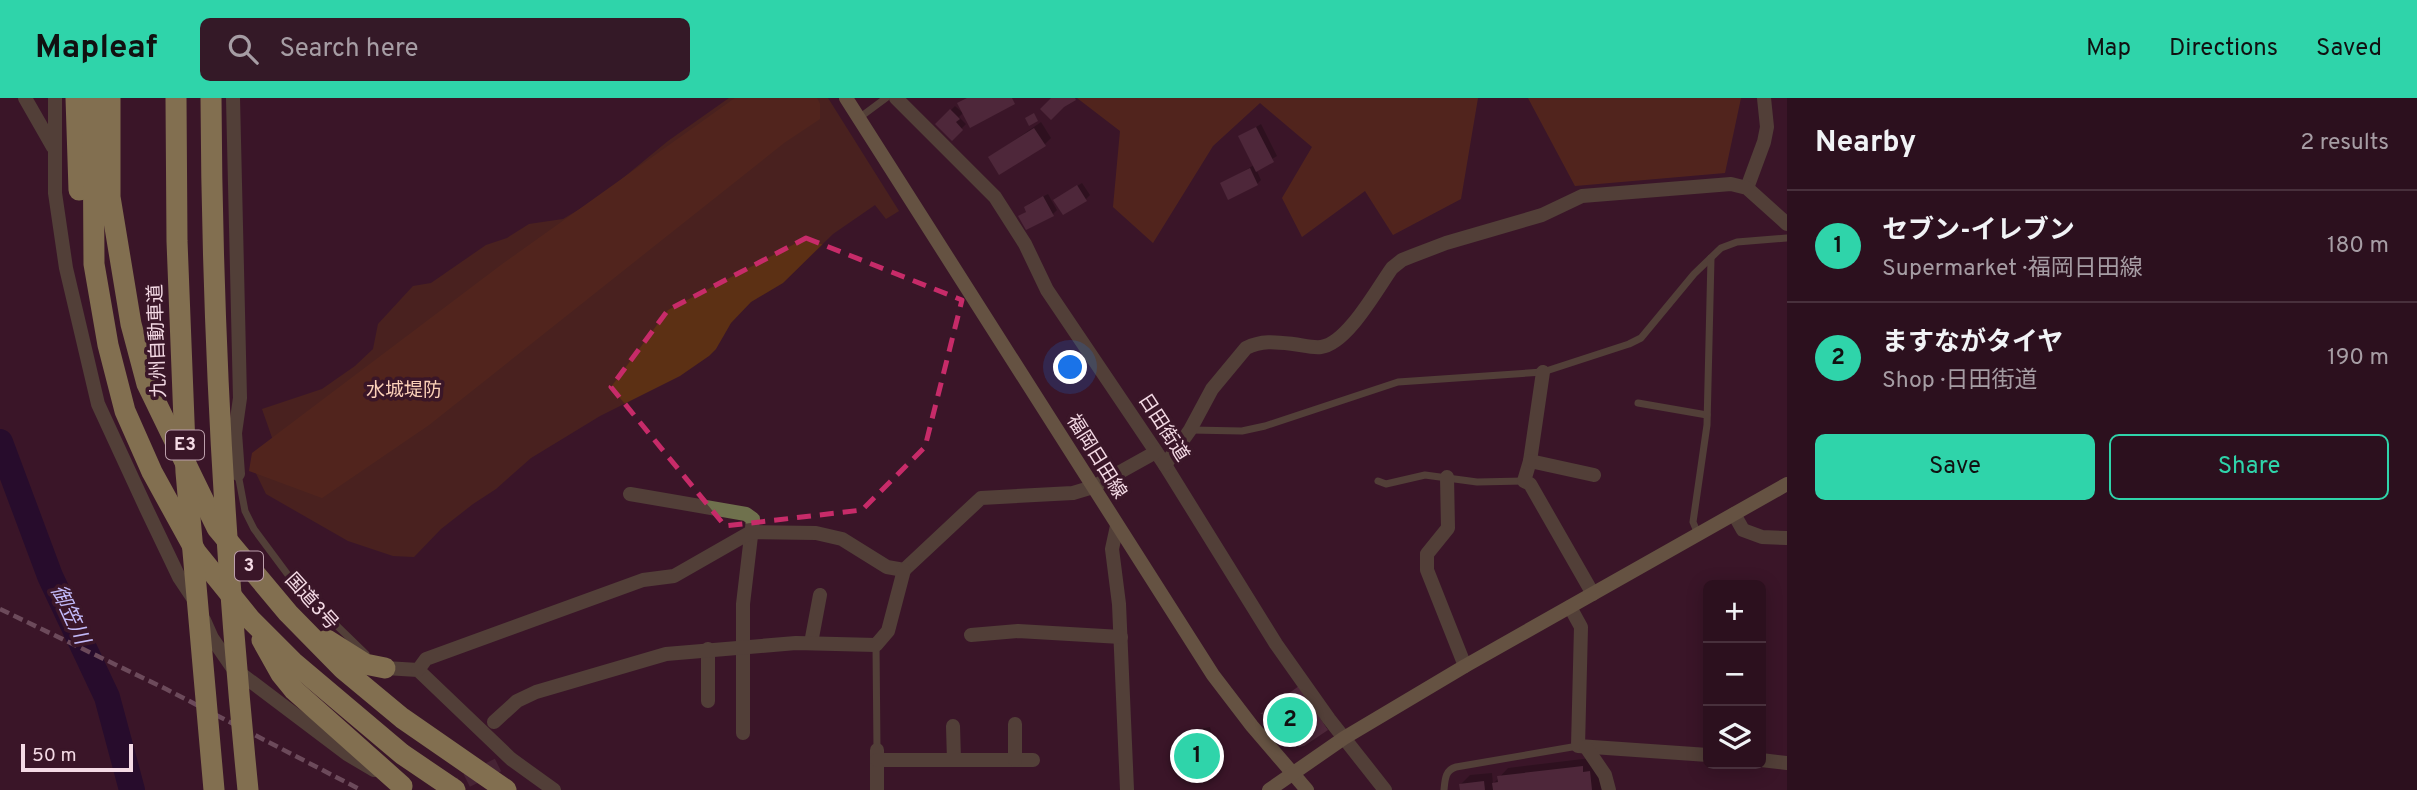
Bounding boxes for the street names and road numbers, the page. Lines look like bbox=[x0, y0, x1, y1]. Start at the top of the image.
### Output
street label: 九州自動車道 bbox=[144, 284, 172, 398]
street label: 日田街道 bbox=[1132, 390, 1194, 466]
street label: 福岡日田線 bbox=[1061, 410, 1131, 504]
road number: E3 bbox=[166, 430, 204, 460]
road number: 3 bbox=[235, 552, 263, 580]
street label: 国道3号 bbox=[279, 569, 343, 635]

